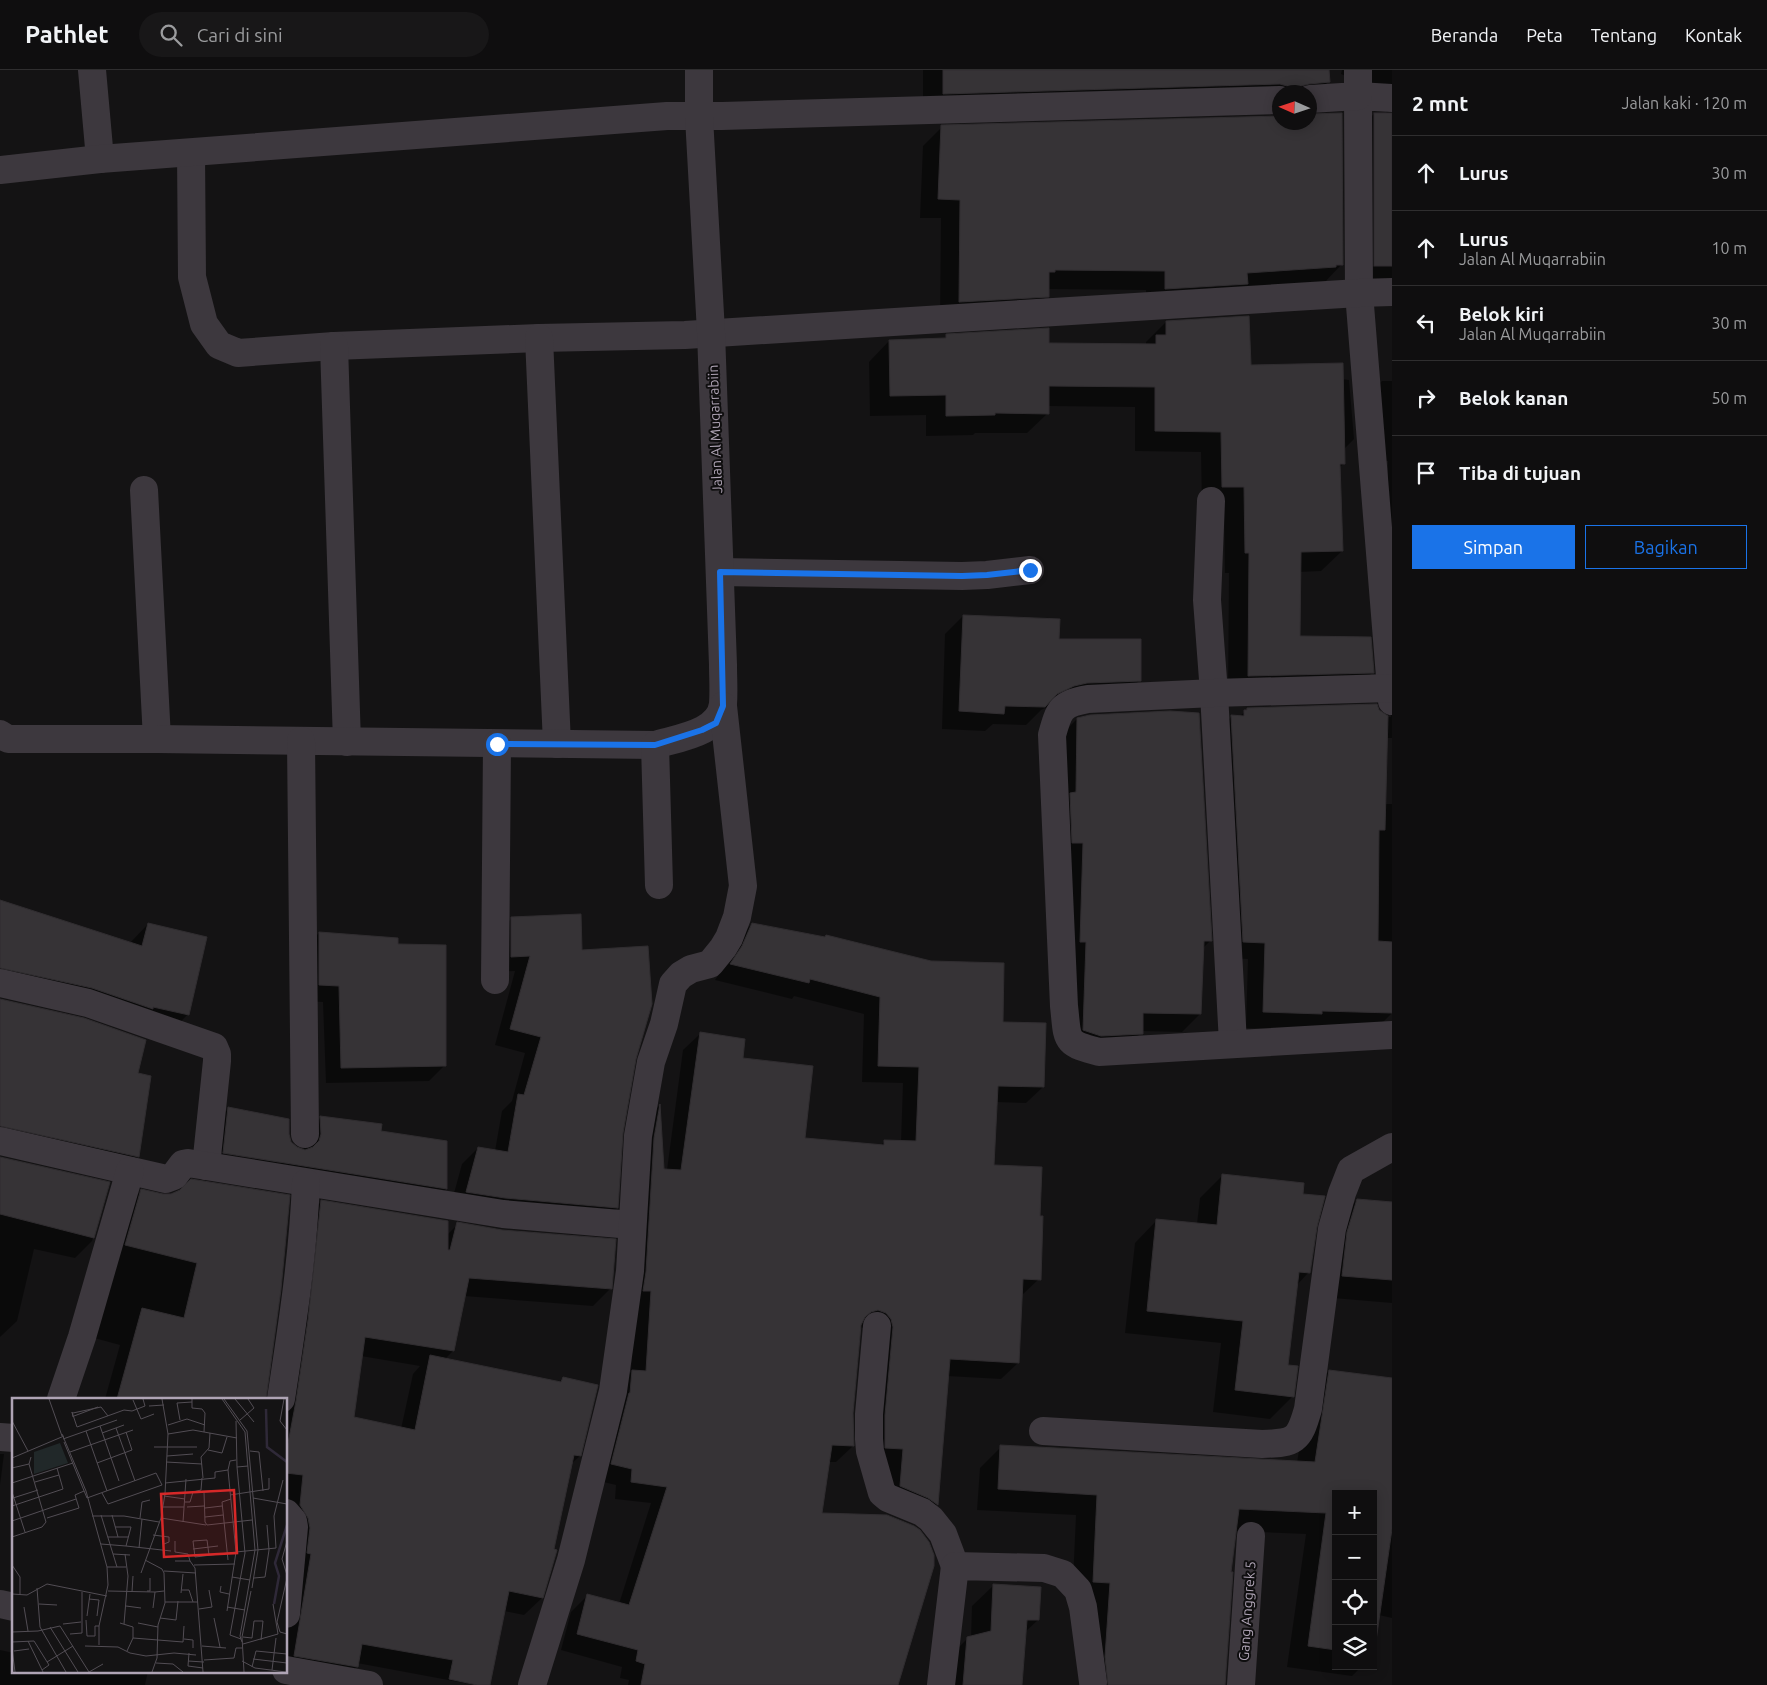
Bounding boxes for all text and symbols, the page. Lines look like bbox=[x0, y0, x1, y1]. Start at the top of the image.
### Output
search box bbox=[139, 12, 489, 57]
text: Pathlet bbox=[25, 21, 109, 48]
icon: search bbox=[157, 21, 185, 49]
text: Cari di sini bbox=[197, 24, 283, 46]
text: Beranda bbox=[1431, 25, 1498, 45]
text: Peta bbox=[1526, 25, 1563, 45]
text: Tentang bbox=[1591, 25, 1657, 45]
text: Kontak bbox=[1685, 25, 1742, 45]
north arrow bbox=[1272, 85, 1317, 130]
text: 2 mnt bbox=[1412, 91, 1468, 115]
text: Jalan kaki · 120 m bbox=[1622, 94, 1747, 112]
icon: ahead bbox=[1412, 159, 1440, 187]
text: Lurus bbox=[1459, 162, 1508, 184]
text: 30 m bbox=[1711, 164, 1747, 182]
text: Lurus bbox=[1459, 228, 1508, 250]
icon: ahead bbox=[1412, 234, 1440, 262]
text: 10 m bbox=[1711, 239, 1747, 257]
text: Jalan Al Muqarrabiin bbox=[1459, 250, 1606, 268]
text: Belok kiri bbox=[1459, 303, 1544, 325]
icon: left bbox=[1412, 309, 1440, 337]
text: 30 m bbox=[1711, 314, 1747, 332]
text: Jalan Al Muqarrabiin bbox=[1459, 325, 1606, 343]
street label: Jalan Al Muqarrabiin bbox=[705, 365, 725, 493]
icon: right bbox=[1412, 384, 1440, 412]
text: Belok kanan bbox=[1459, 387, 1568, 409]
text: 50 m bbox=[1711, 389, 1747, 407]
icon: arrive bbox=[1412, 459, 1440, 487]
text: Tiba di tujuan bbox=[1459, 462, 1581, 484]
button: Simpan bbox=[1412, 525, 1575, 569]
button: Bagikan bbox=[1585, 525, 1747, 569]
route end bbox=[1019, 559, 1042, 582]
route start bbox=[486, 733, 509, 756]
inset map bbox=[12, 1398, 288, 1672]
map controls bbox=[1332, 1490, 1377, 1670]
button: + bbox=[1332, 1490, 1377, 1535]
button: − bbox=[1332, 1535, 1377, 1580]
street label: Gang Anggrek 5 bbox=[1236, 1561, 1258, 1661]
button: locate bbox=[1332, 1580, 1377, 1625]
button: layers bbox=[1332, 1625, 1377, 1670]

